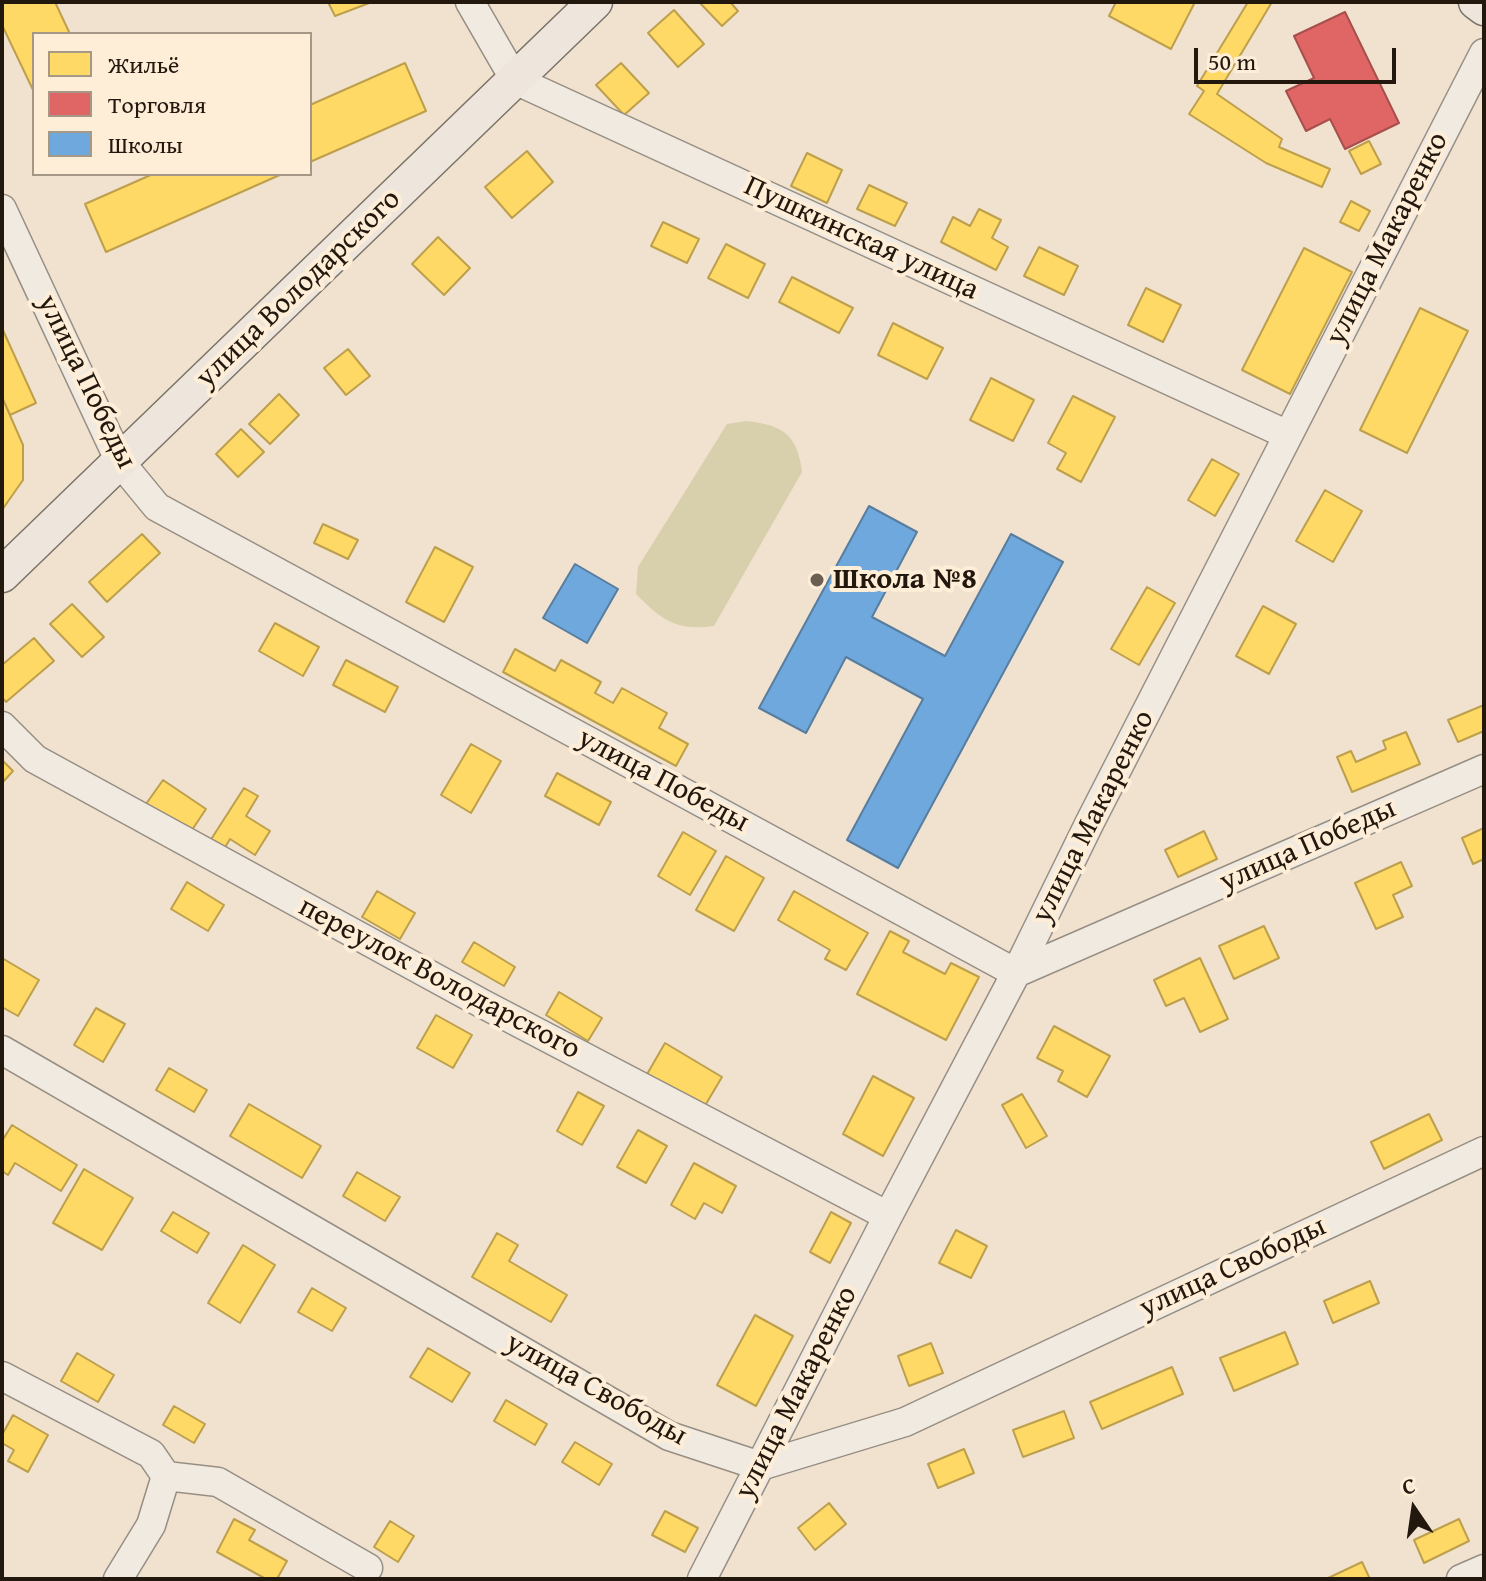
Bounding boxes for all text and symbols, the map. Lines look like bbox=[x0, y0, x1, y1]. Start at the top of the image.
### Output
legend bbox=[32, 32, 312, 176]
scale bar bbox=[1198, 32, 1400, 82]
text: 50 m bbox=[1208, 44, 1256, 79]
text: Жильё bbox=[108, 47, 179, 82]
text: Торговля bbox=[108, 87, 206, 122]
text: Школы bbox=[108, 127, 183, 162]
street label: улица Макаренко bbox=[1319, 127, 1457, 351]
street label: Пушкинская улица bbox=[738, 169, 984, 309]
street label: улица Володарского bbox=[189, 182, 409, 396]
street label: улица Победы bbox=[28, 289, 144, 475]
place label: Школа №8 bbox=[833, 562, 977, 598]
marker: Школа №8 bbox=[808, 571, 826, 589]
street label: улица Макаренко bbox=[1025, 705, 1163, 929]
street label: улица Победы bbox=[571, 721, 755, 841]
street label: улица Победы bbox=[1214, 791, 1402, 901]
street label: переулок Володарского bbox=[292, 889, 586, 1069]
street label: улица Свободы bbox=[1134, 1209, 1332, 1327]
street label: улица Макаренко bbox=[728, 1281, 866, 1505]
street label: улица Свободы bbox=[499, 1325, 693, 1455]
north arrow bbox=[1374, 1469, 1454, 1549]
text: С bbox=[1399, 1469, 1418, 1503]

